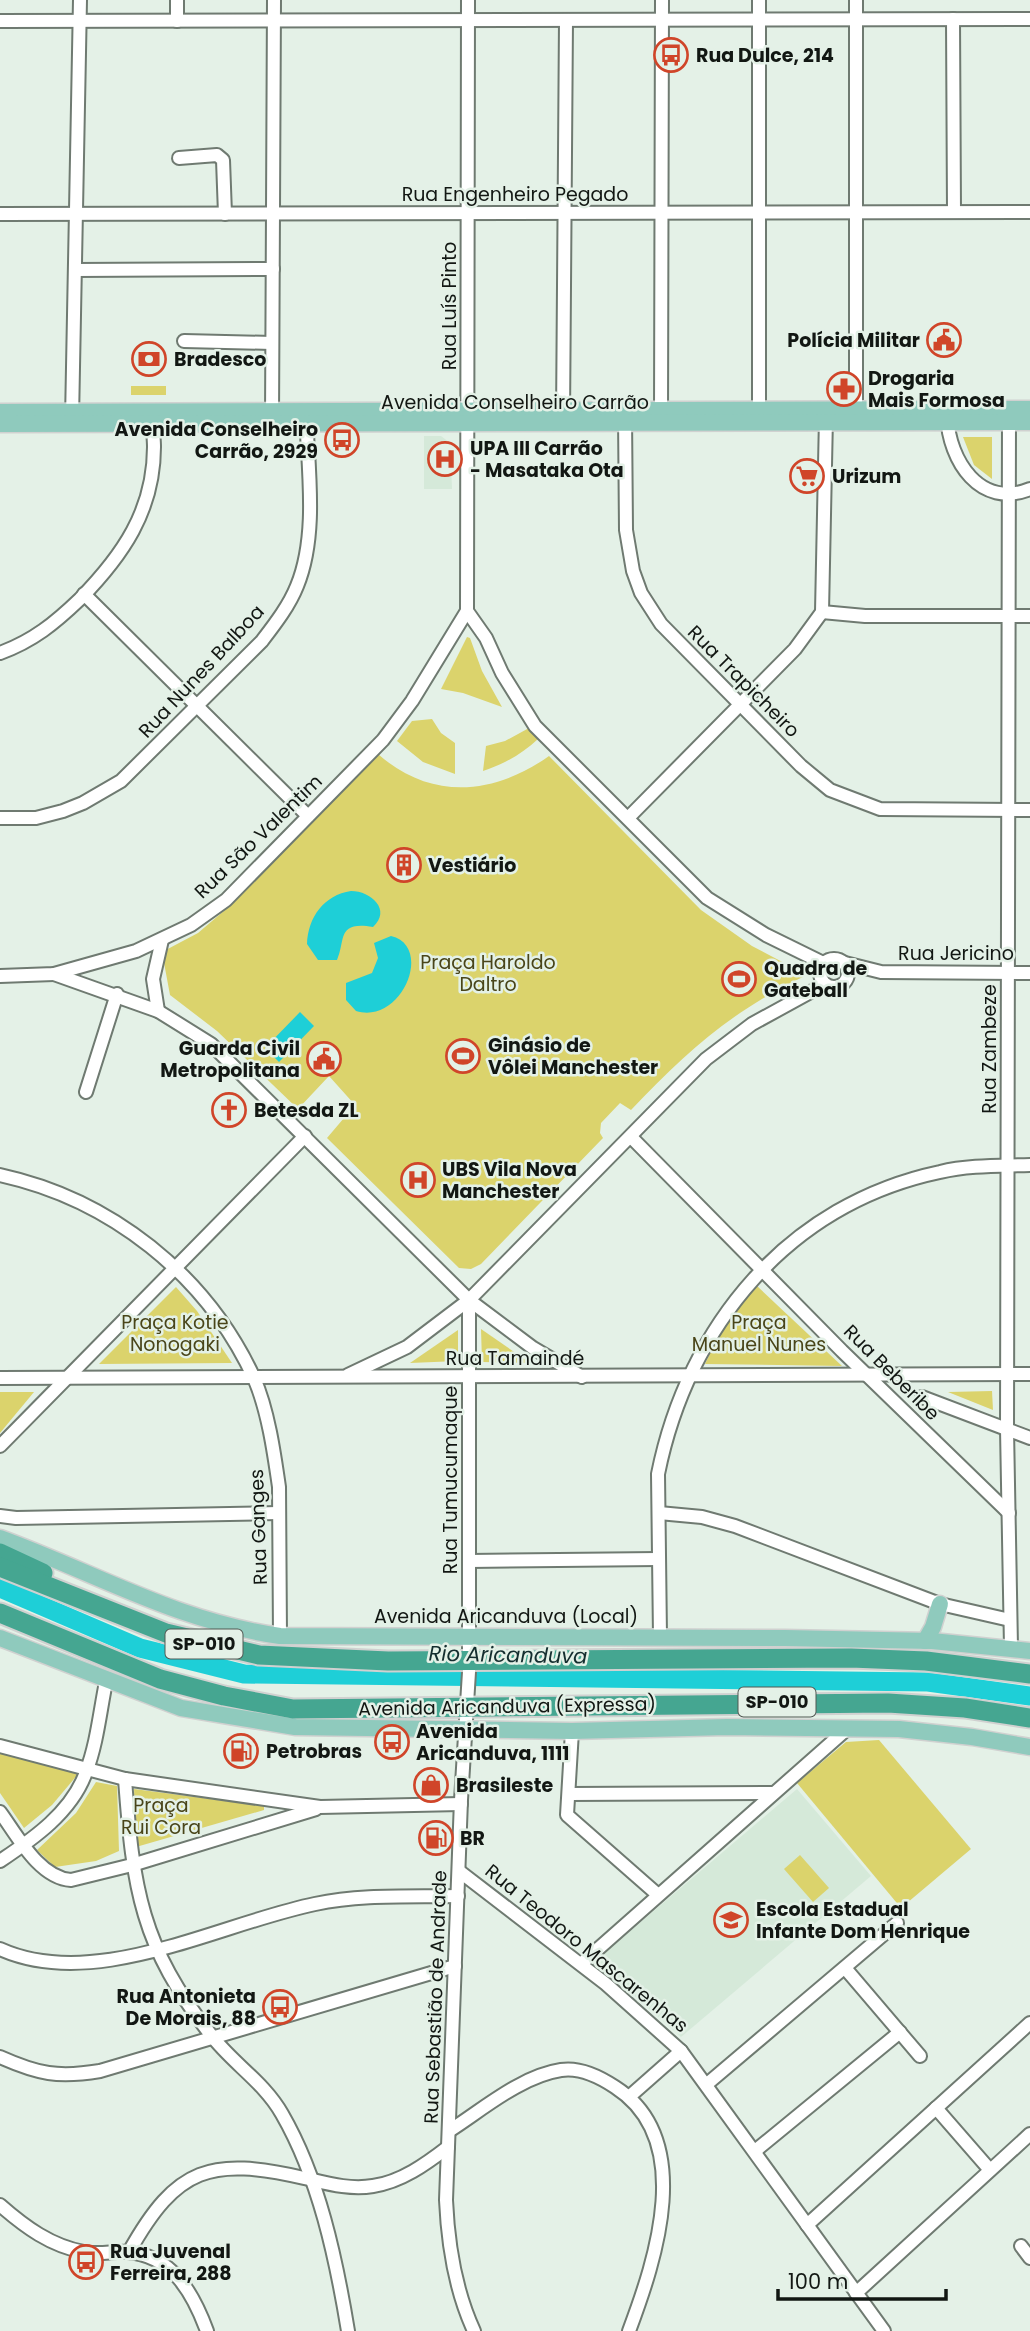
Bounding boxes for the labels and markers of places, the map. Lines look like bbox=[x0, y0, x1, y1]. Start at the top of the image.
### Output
bus stop icon: Rua Dulce, 214 bbox=[652, 36, 690, 74]
place label: Rua Dulce, 214 bbox=[696, 42, 834, 69]
public building icon: Polícia Militar bbox=[925, 321, 963, 359]
place label: Polícia Militar bbox=[787, 327, 920, 354]
bank icon: Bradesco bbox=[130, 340, 168, 378]
place label: Bradesco bbox=[174, 346, 266, 373]
place label: Drogaria Mais Formosa bbox=[868, 365, 1005, 414]
pharmacy icon: Drogaria Mais Formosa bbox=[825, 370, 863, 408]
place label: Avenida Conselheiro Carrão, 2929 bbox=[115, 416, 318, 465]
bus stop icon: Avenida Conselheiro Carrão, 2929 bbox=[323, 421, 361, 459]
place label: UPA III Carrão - Masataka Ota bbox=[470, 435, 624, 484]
hospital icon: UPA III Carrão - Masataka Ota bbox=[426, 440, 464, 478]
supermarket icon: Urizum bbox=[788, 457, 826, 495]
place label: Urizum bbox=[832, 463, 901, 490]
building icon: Vestiário bbox=[385, 846, 423, 884]
place label: Vestiário bbox=[428, 852, 516, 879]
place label: Quadra de Gateball bbox=[764, 955, 868, 1004]
sports icon: Quadra de Gateball bbox=[720, 960, 758, 998]
place label: Ginásio de Vôlei Manchester bbox=[488, 1032, 658, 1081]
place label: Guarda Civil Metropolitana bbox=[160, 1035, 300, 1084]
sports icon: Ginásio de Vôlei Manchester bbox=[444, 1037, 482, 1075]
public building icon: Guarda Civil Metropolitana bbox=[305, 1040, 343, 1078]
church icon: Betesda ZL bbox=[210, 1091, 248, 1129]
place label: Betesda ZL bbox=[254, 1097, 358, 1124]
place label: UBS Vila Nova Manchester bbox=[442, 1156, 577, 1205]
hospital icon: UBS Vila Nova Manchester bbox=[399, 1161, 437, 1199]
place label: Avenida Aricanduva, 1111 bbox=[416, 1718, 570, 1767]
bus stop icon: Avenida Aricanduva, 1111 bbox=[373, 1723, 411, 1761]
fuel station icon: Petrobras bbox=[222, 1732, 260, 1770]
place label: Petrobras bbox=[266, 1738, 362, 1765]
shop icon: Brasileste bbox=[412, 1766, 450, 1804]
place label: Brasileste bbox=[456, 1772, 553, 1799]
fuel station icon: BR bbox=[417, 1819, 455, 1857]
place label: BR bbox=[460, 1825, 485, 1852]
place label: Escola Estadual Infante Dom Henrique bbox=[756, 1896, 970, 1945]
school or university icon: Escola Estadual Infante Dom Henrique bbox=[712, 1901, 750, 1939]
place label: Rua Antonieta De Morais, 88 bbox=[117, 1983, 256, 2032]
bus stop icon: Rua Antonieta De Morais, 88 bbox=[261, 1988, 299, 2026]
place label: Rua Juvenal Ferreira, 288 bbox=[110, 2238, 232, 2287]
bus stop icon: Rua Juvenal Ferreira, 288 bbox=[67, 2243, 105, 2281]

